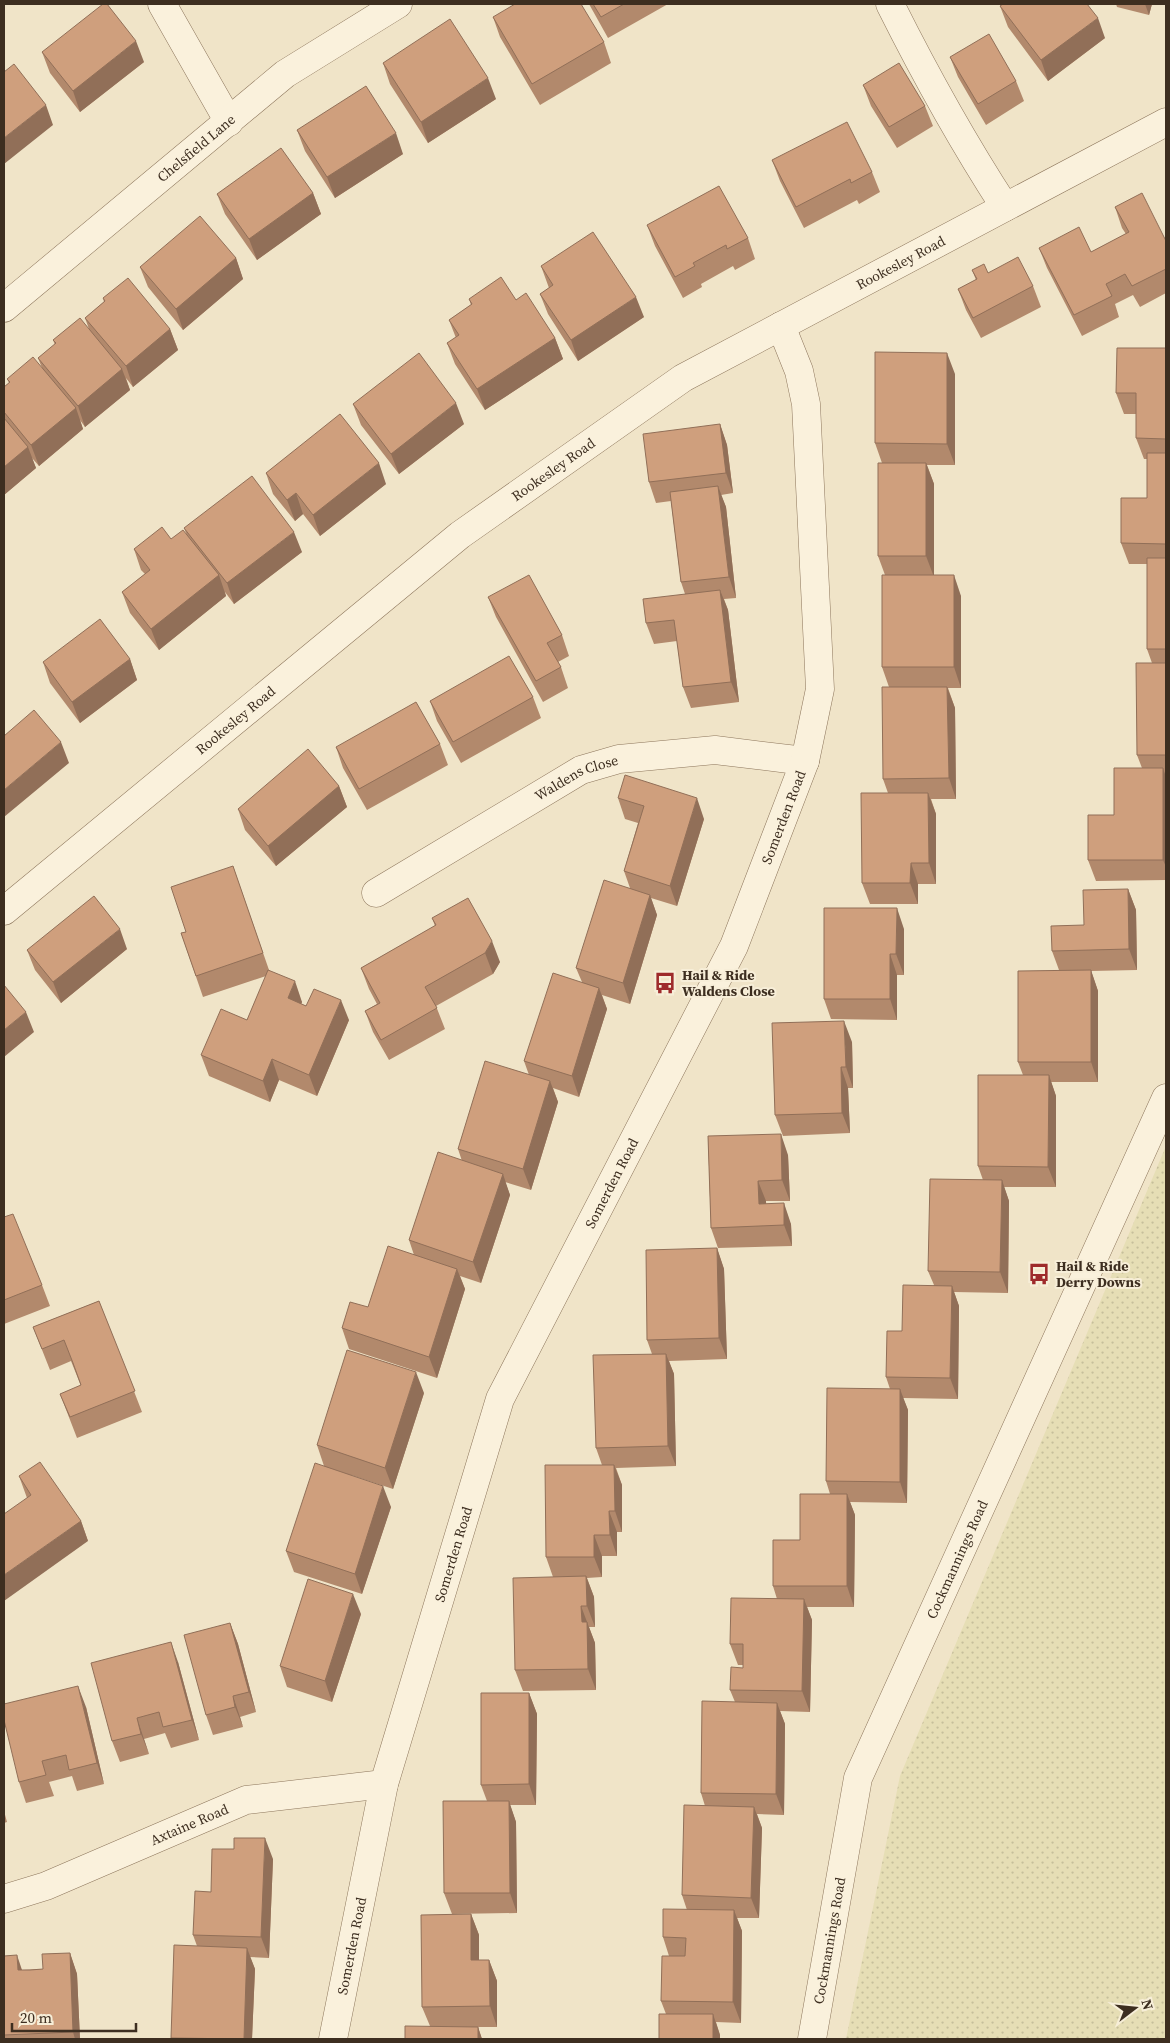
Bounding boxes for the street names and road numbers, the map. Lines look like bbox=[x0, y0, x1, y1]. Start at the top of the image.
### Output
street label: Chelsfield Lane bbox=[153, 109, 240, 187]
street label: Rookesley Road bbox=[853, 231, 949, 294]
street label: Rookesley Road bbox=[507, 433, 599, 506]
street label: Rookesley Road bbox=[191, 681, 280, 759]
street label: Waldens Close bbox=[531, 750, 621, 806]
street label: Somerden Road bbox=[756, 767, 811, 867]
street label: Somerden Road bbox=[580, 1135, 643, 1232]
street label: Cockmannings Road bbox=[921, 1497, 993, 1622]
street label: Somerden Road bbox=[429, 1504, 477, 1605]
street label: Axtaine Road bbox=[147, 1799, 232, 1850]
street label: Cockmannings Road bbox=[808, 1875, 850, 2006]
street label: Somerden Road bbox=[332, 1895, 371, 1996]

